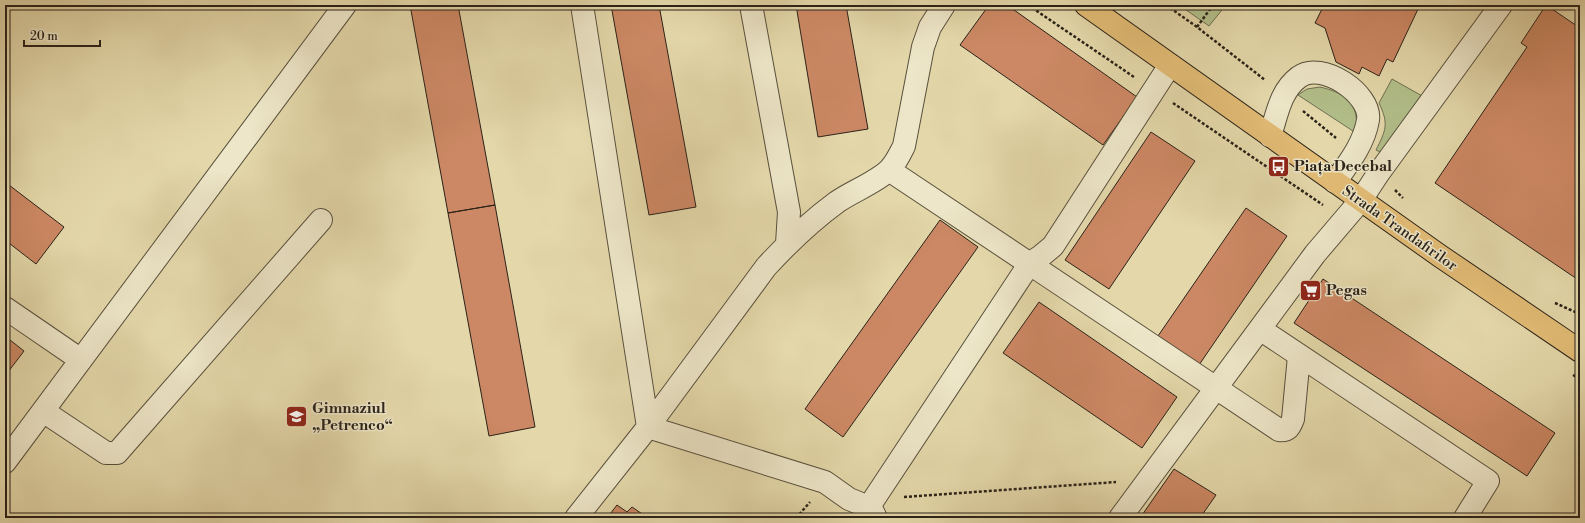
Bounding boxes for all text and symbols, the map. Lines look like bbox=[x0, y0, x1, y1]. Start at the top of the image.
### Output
scale bar bbox=[24, 22, 100, 48]
text: 20 m bbox=[30, 29, 58, 44]
bus stop icon: Piața Decebal bbox=[1266, 153, 1292, 179]
place label: Piața Decebal bbox=[1294, 157, 1392, 176]
street label: Strada Trandafirilor bbox=[1338, 182, 1461, 276]
supermarket icon: Pegas bbox=[1297, 277, 1323, 303]
place label: Pegas bbox=[1326, 281, 1367, 300]
place label: Gimnaziul „Petrenco“ bbox=[312, 399, 393, 435]
school or university icon: Gimnaziul „Petrenco“ bbox=[284, 404, 310, 430]

